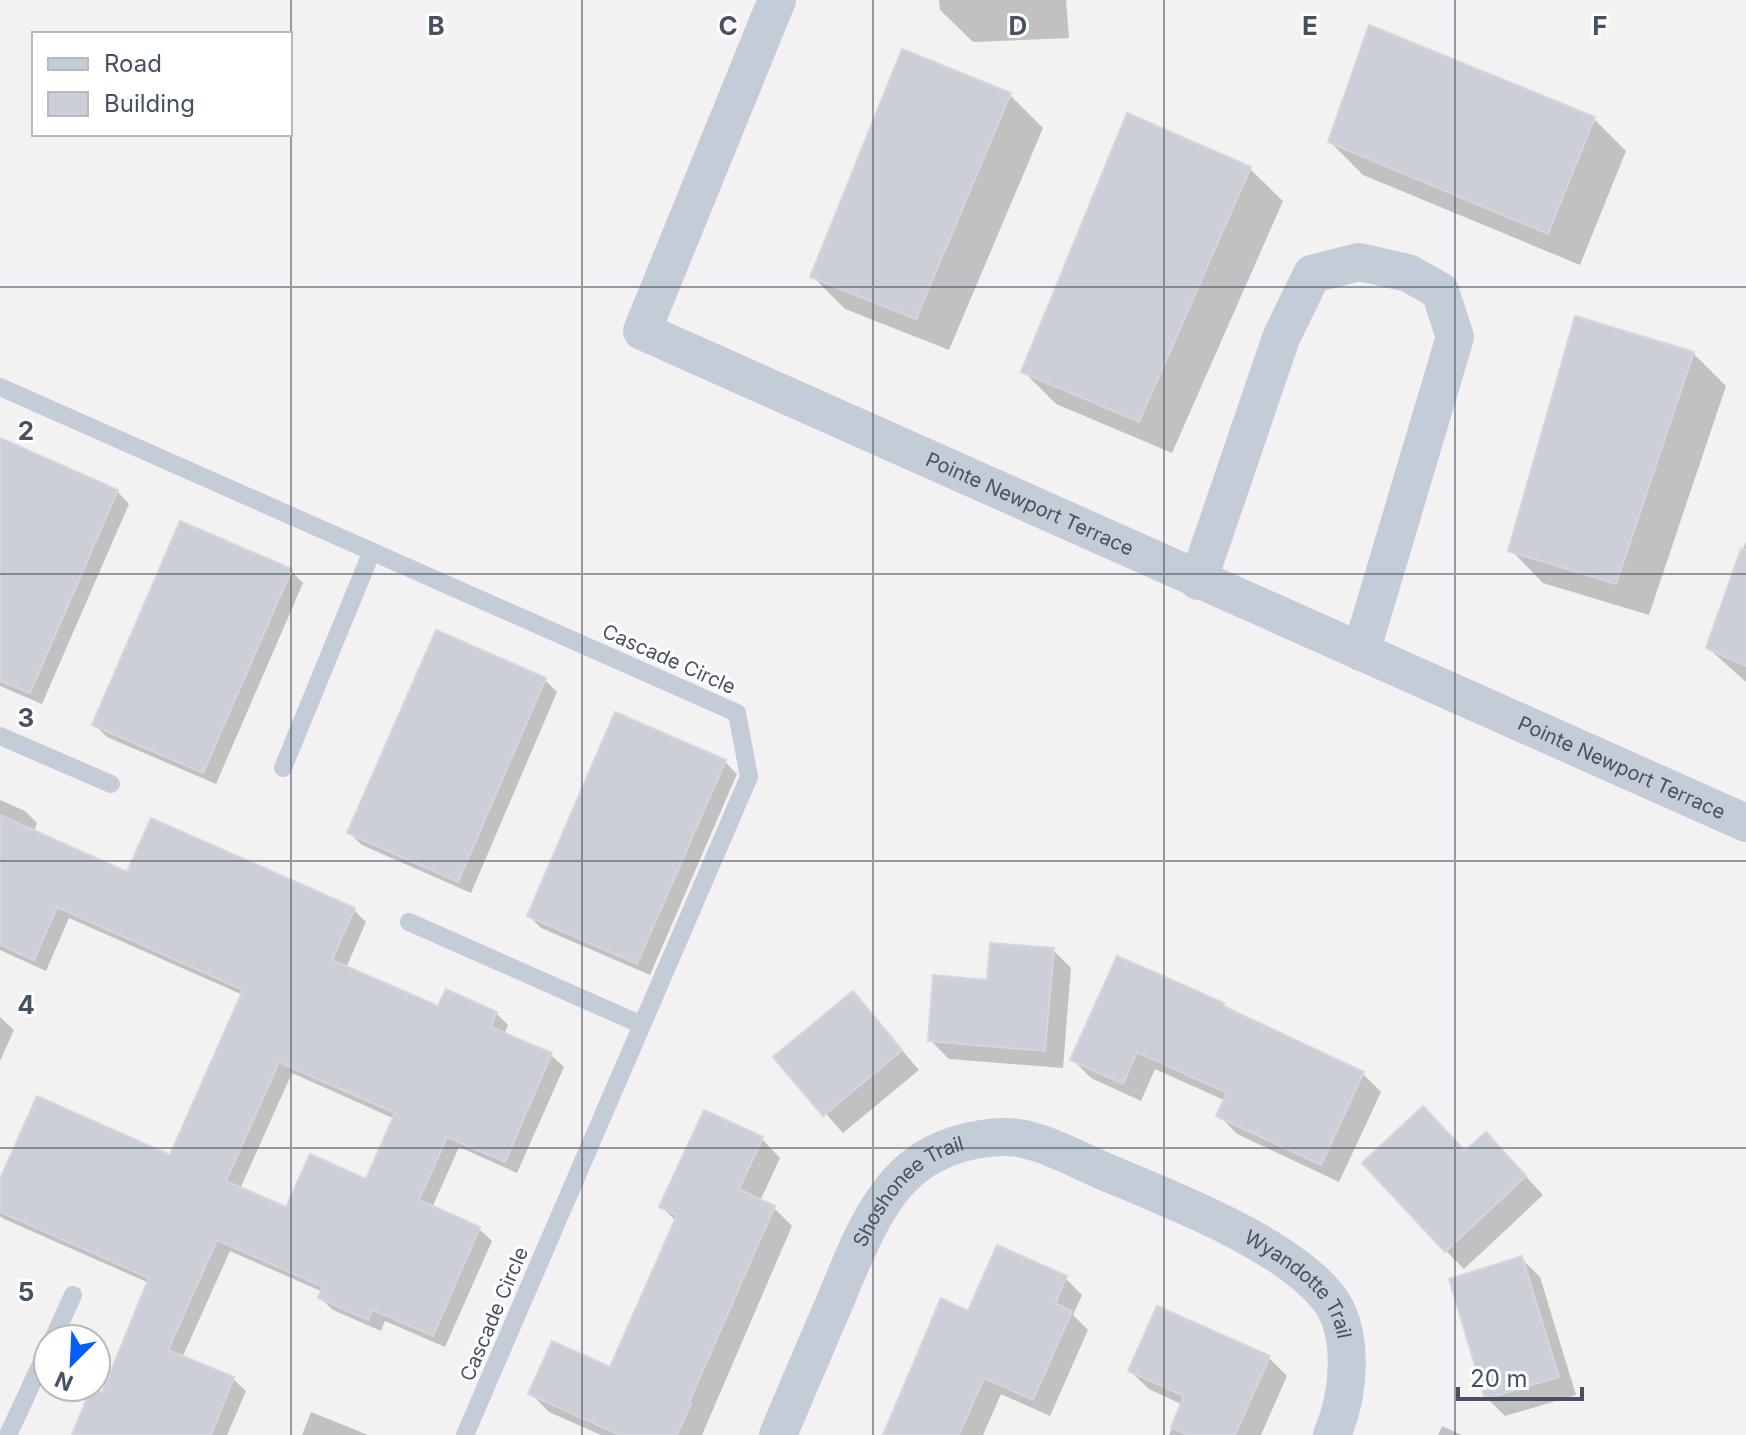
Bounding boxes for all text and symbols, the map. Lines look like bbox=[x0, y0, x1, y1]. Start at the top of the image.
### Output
text: B bbox=[427, 10, 445, 41]
text: C bbox=[718, 10, 738, 41]
text: D bbox=[1009, 10, 1027, 41]
text: E bbox=[1302, 10, 1318, 41]
text: F bbox=[1592, 10, 1608, 41]
legend bbox=[32, 32, 292, 136]
text: Road bbox=[104, 49, 162, 78]
text: Building bbox=[104, 89, 195, 118]
text: 2 bbox=[18, 415, 34, 446]
street label: Pointe Newport Terrace bbox=[922, 447, 1137, 561]
street label: Cascade Circle bbox=[599, 619, 739, 699]
text: 3 bbox=[18, 702, 34, 733]
street label: Pointe Newport Terrace bbox=[1514, 711, 1729, 824]
text: 4 bbox=[17, 989, 35, 1020]
street label: Shoshonee Trail bbox=[848, 1131, 966, 1251]
street label: Wyandotte Trail bbox=[1240, 1225, 1357, 1341]
street label: Cascade Circle bbox=[455, 1243, 533, 1385]
text: 5 bbox=[18, 1276, 34, 1307]
north arrow bbox=[32, 1323, 112, 1403]
scale bar bbox=[1458, 1351, 1582, 1401]
text: 20 m bbox=[1470, 1364, 1528, 1393]
text: N bbox=[51, 1366, 77, 1397]

